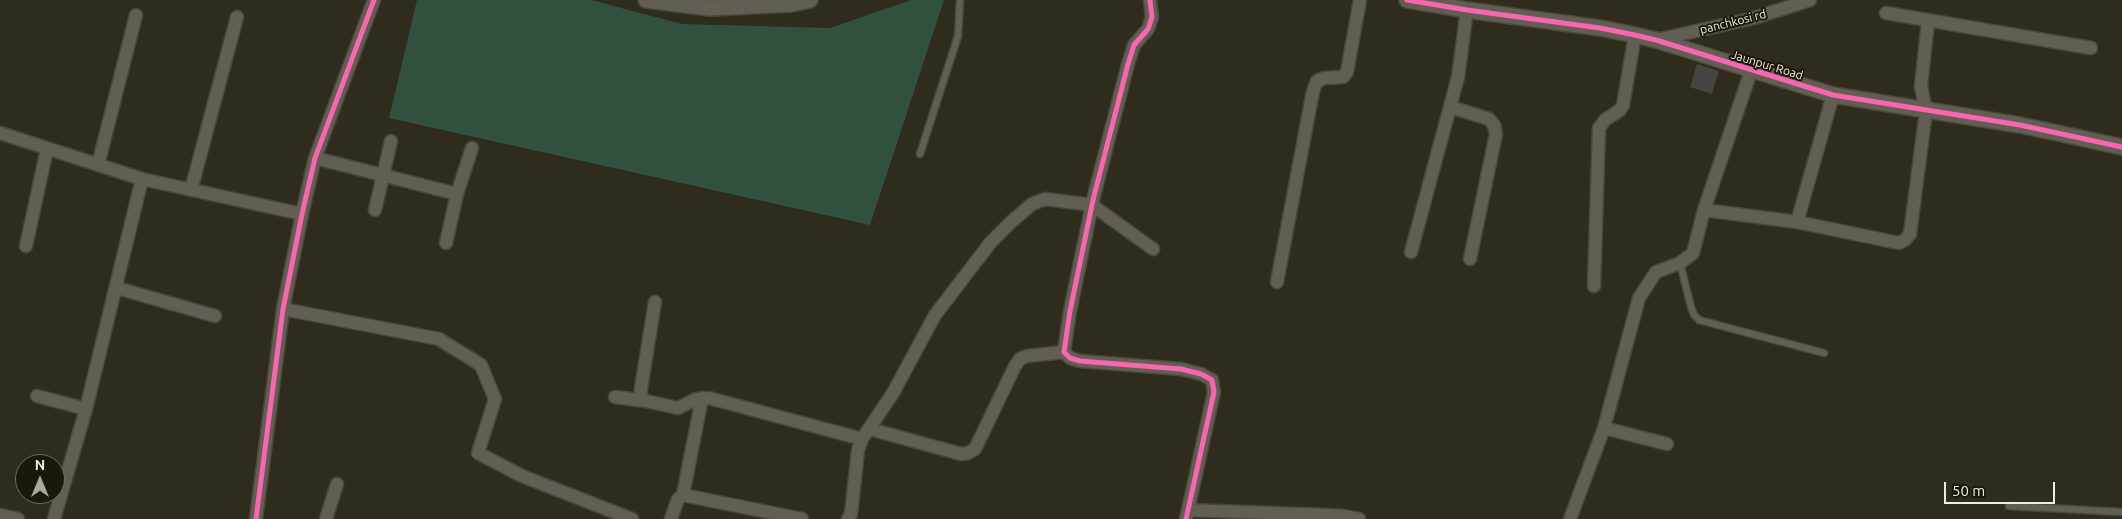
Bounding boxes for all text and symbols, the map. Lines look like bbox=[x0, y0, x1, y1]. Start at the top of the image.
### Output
street label: panchkosi rd bbox=[1698, 7, 1768, 37]
street label: Jaunpur Road bbox=[1729, 47, 1805, 83]
north arrow bbox=[15, 454, 65, 504]
text: N bbox=[35, 457, 45, 473]
scale bar bbox=[1947, 472, 2058, 504]
text: 50 m bbox=[1952, 482, 1985, 499]

